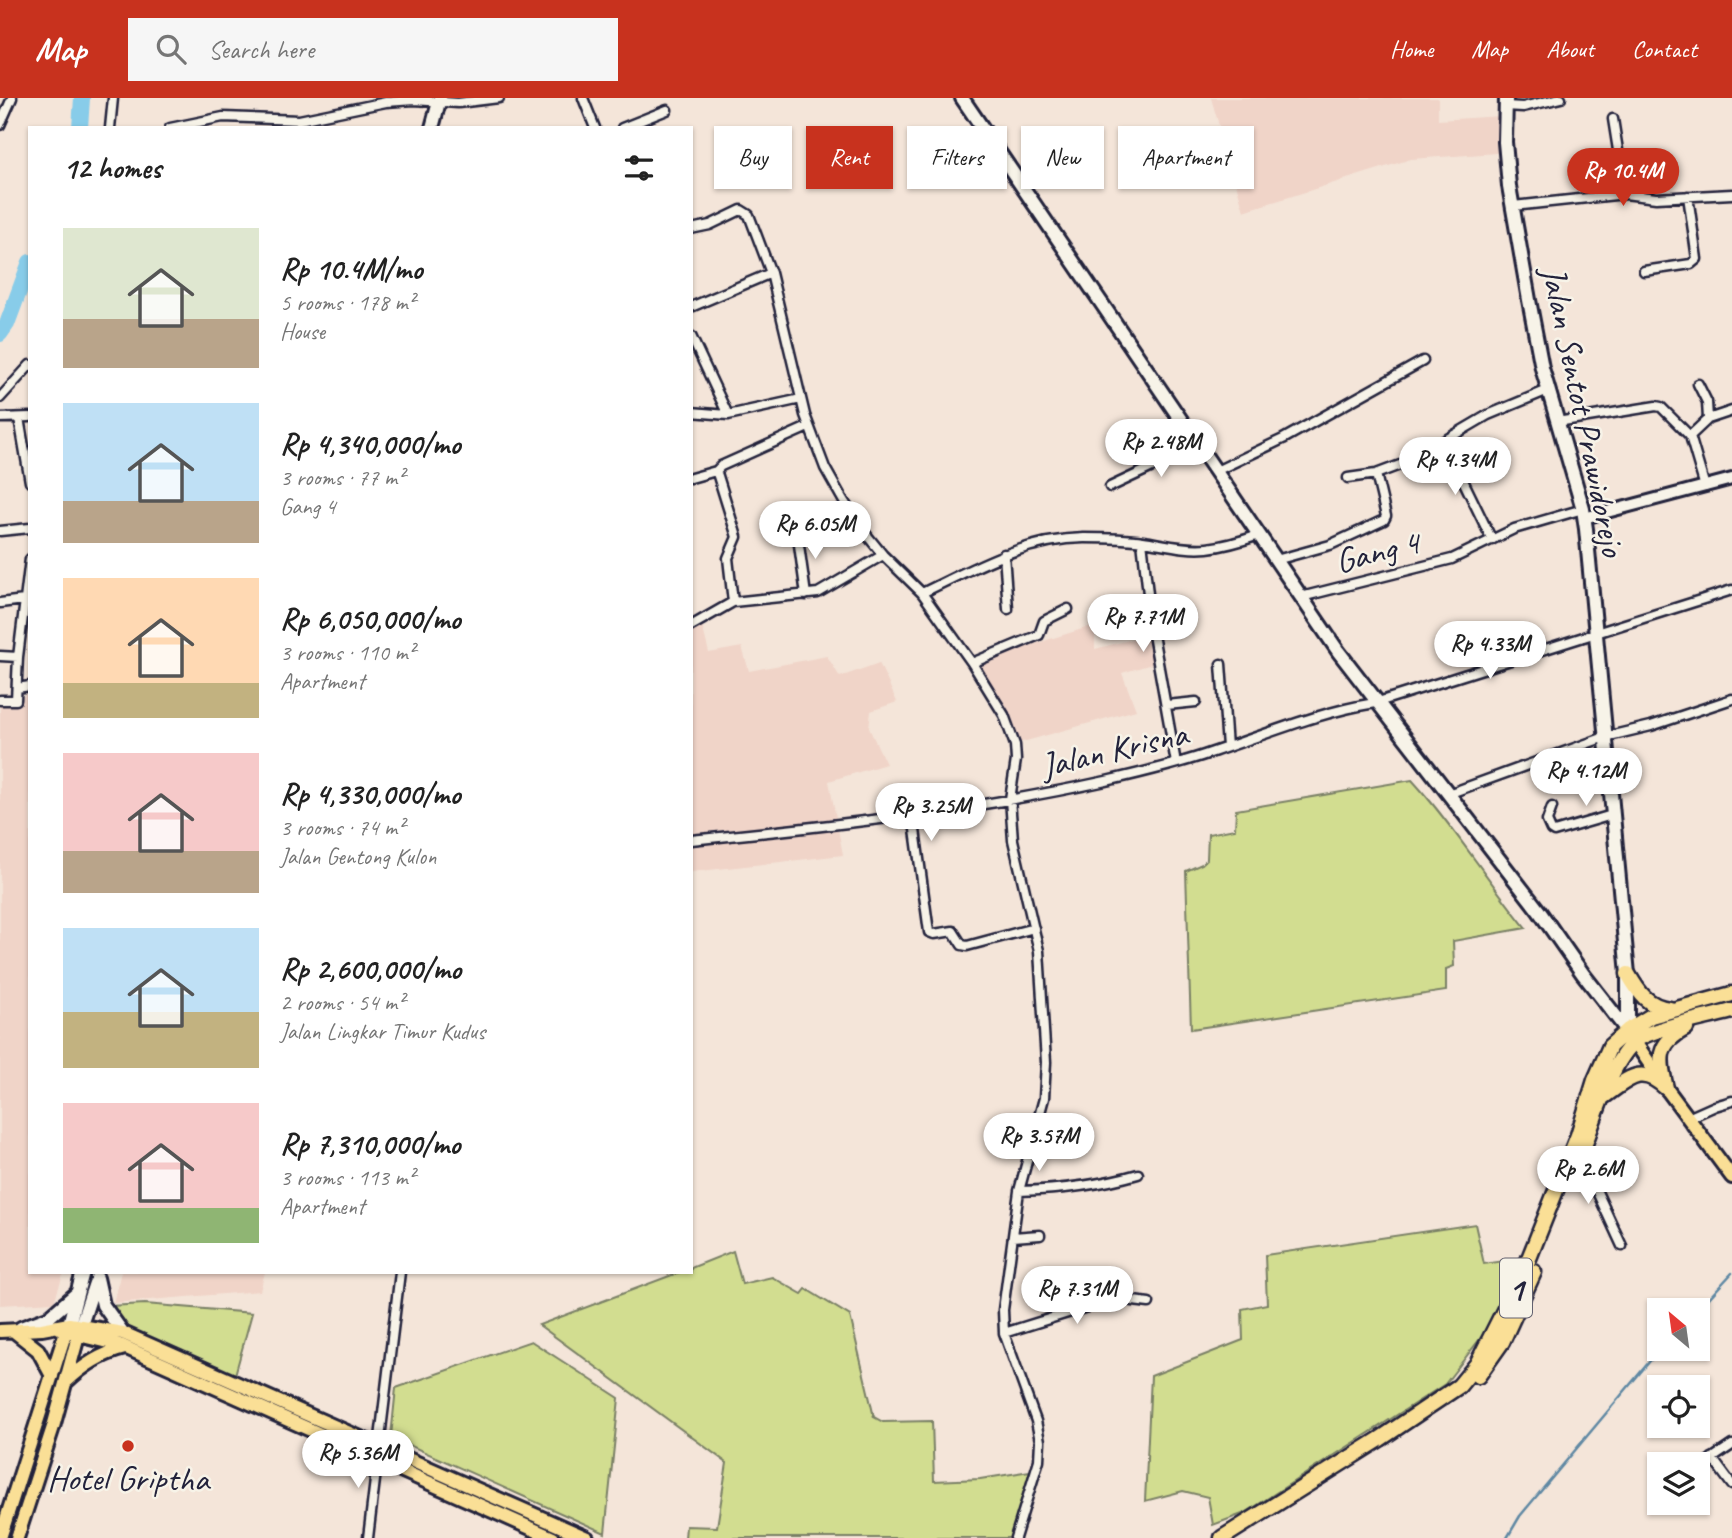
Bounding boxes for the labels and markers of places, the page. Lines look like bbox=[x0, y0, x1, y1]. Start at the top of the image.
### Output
pin: Rp 10.4M bbox=[1551, 148, 1695, 208]
pin: Rp 2.48M bbox=[1089, 420, 1233, 479]
pin: Rp 4.34M bbox=[1383, 438, 1527, 497]
pin: Rp 6.05M bbox=[743, 502, 887, 561]
pin: Rp 7.71M bbox=[1071, 594, 1215, 654]
pin: Rp 4.33M bbox=[1418, 622, 1562, 681]
pin: Rp 4.12M bbox=[1514, 748, 1658, 808]
pin: Rp 3.25M bbox=[859, 784, 1003, 843]
pin: Rp 3.57M bbox=[967, 1114, 1111, 1173]
pin: Rp 2.6M bbox=[1523, 1146, 1653, 1206]
pin: Rp 7.31M bbox=[1005, 1266, 1149, 1326]
pin: Rp 5.36M bbox=[286, 1430, 430, 1490]
marker: Hotel Griptha bbox=[120, 1438, 136, 1454]
place label: Hotel Griptha bbox=[47, 1456, 212, 1501]

